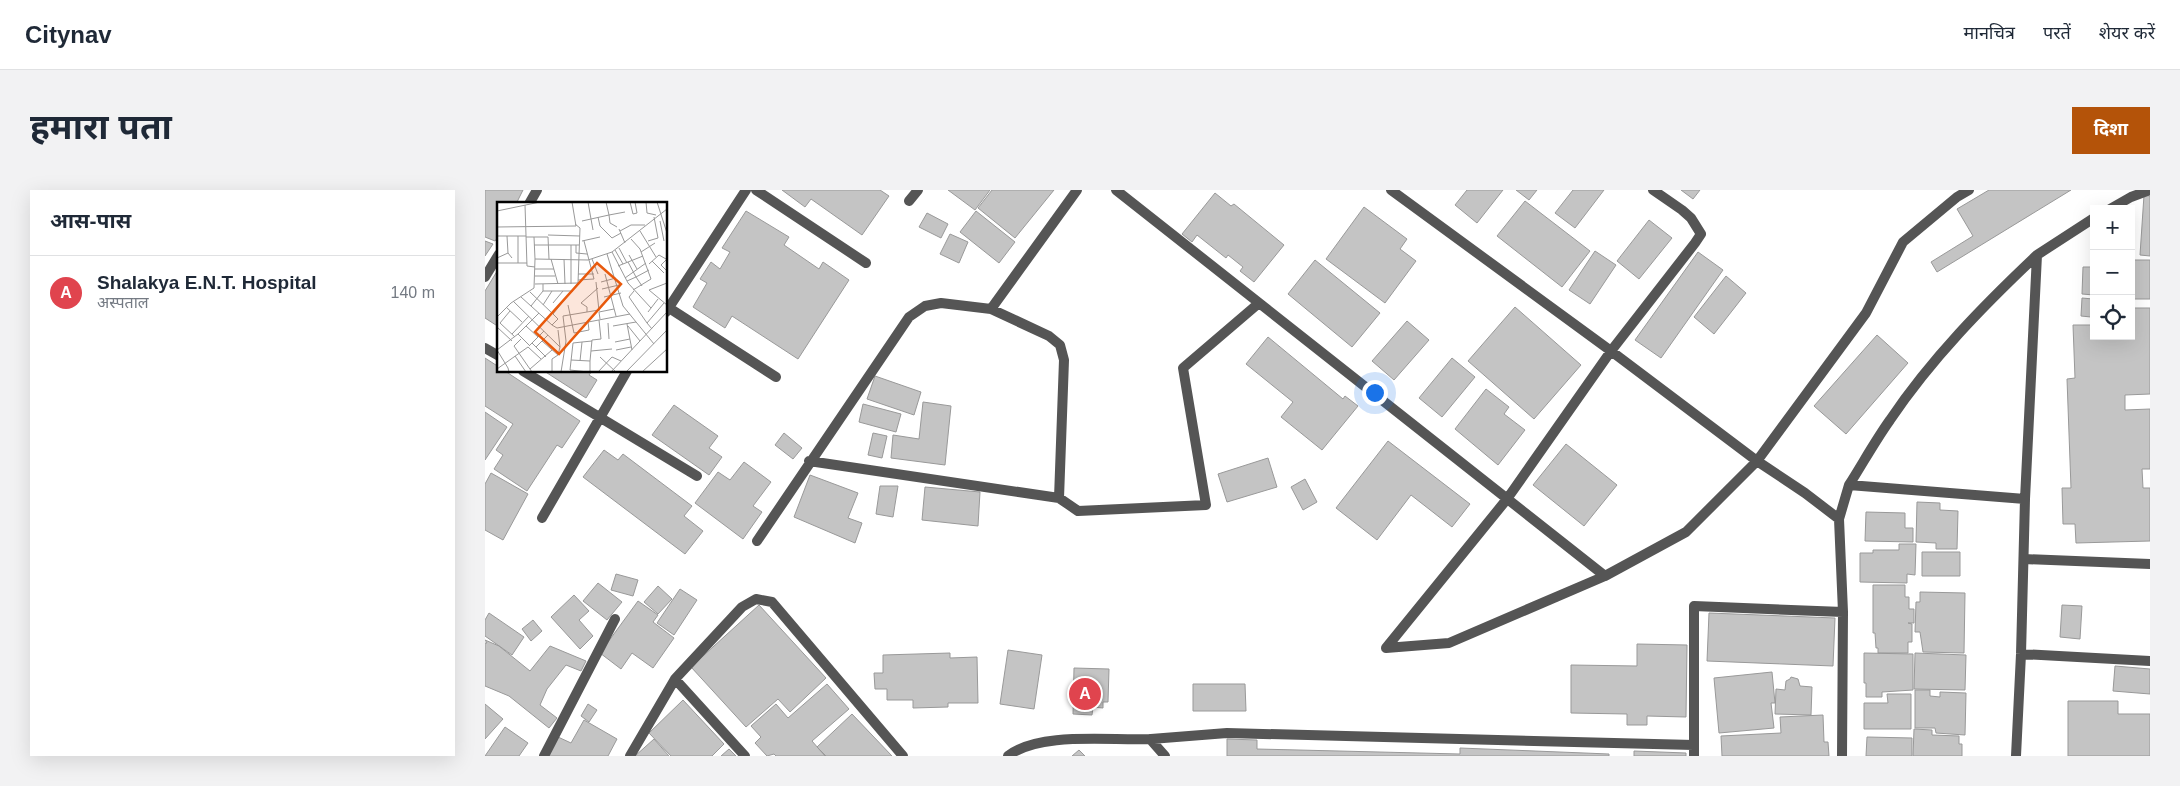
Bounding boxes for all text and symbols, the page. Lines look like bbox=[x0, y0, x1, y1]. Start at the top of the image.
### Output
text: Citynav bbox=[25, 21, 112, 48]
text: मानचित्र bbox=[1963, 23, 2015, 43]
text: परतें bbox=[2043, 23, 2071, 43]
text: शेयर करें bbox=[2099, 23, 2155, 43]
text: हमारा पता bbox=[30, 107, 172, 146]
button: दिशा bbox=[2072, 107, 2150, 154]
inset map bbox=[497, 202, 667, 372]
map controls bbox=[2090, 205, 2135, 340]
button: + bbox=[2090, 205, 2135, 250]
text: आस-पास bbox=[50, 209, 131, 232]
button: − bbox=[2090, 250, 2135, 295]
text: Shalakya E.N.T. Hospital bbox=[97, 272, 317, 293]
text: A bbox=[60, 284, 72, 301]
text: 140 m bbox=[391, 284, 435, 301]
text: अस्पताल bbox=[97, 294, 149, 311]
button: locate bbox=[2090, 295, 2135, 340]
your location bbox=[1362, 380, 1388, 406]
pin: A bbox=[1069, 675, 1101, 713]

